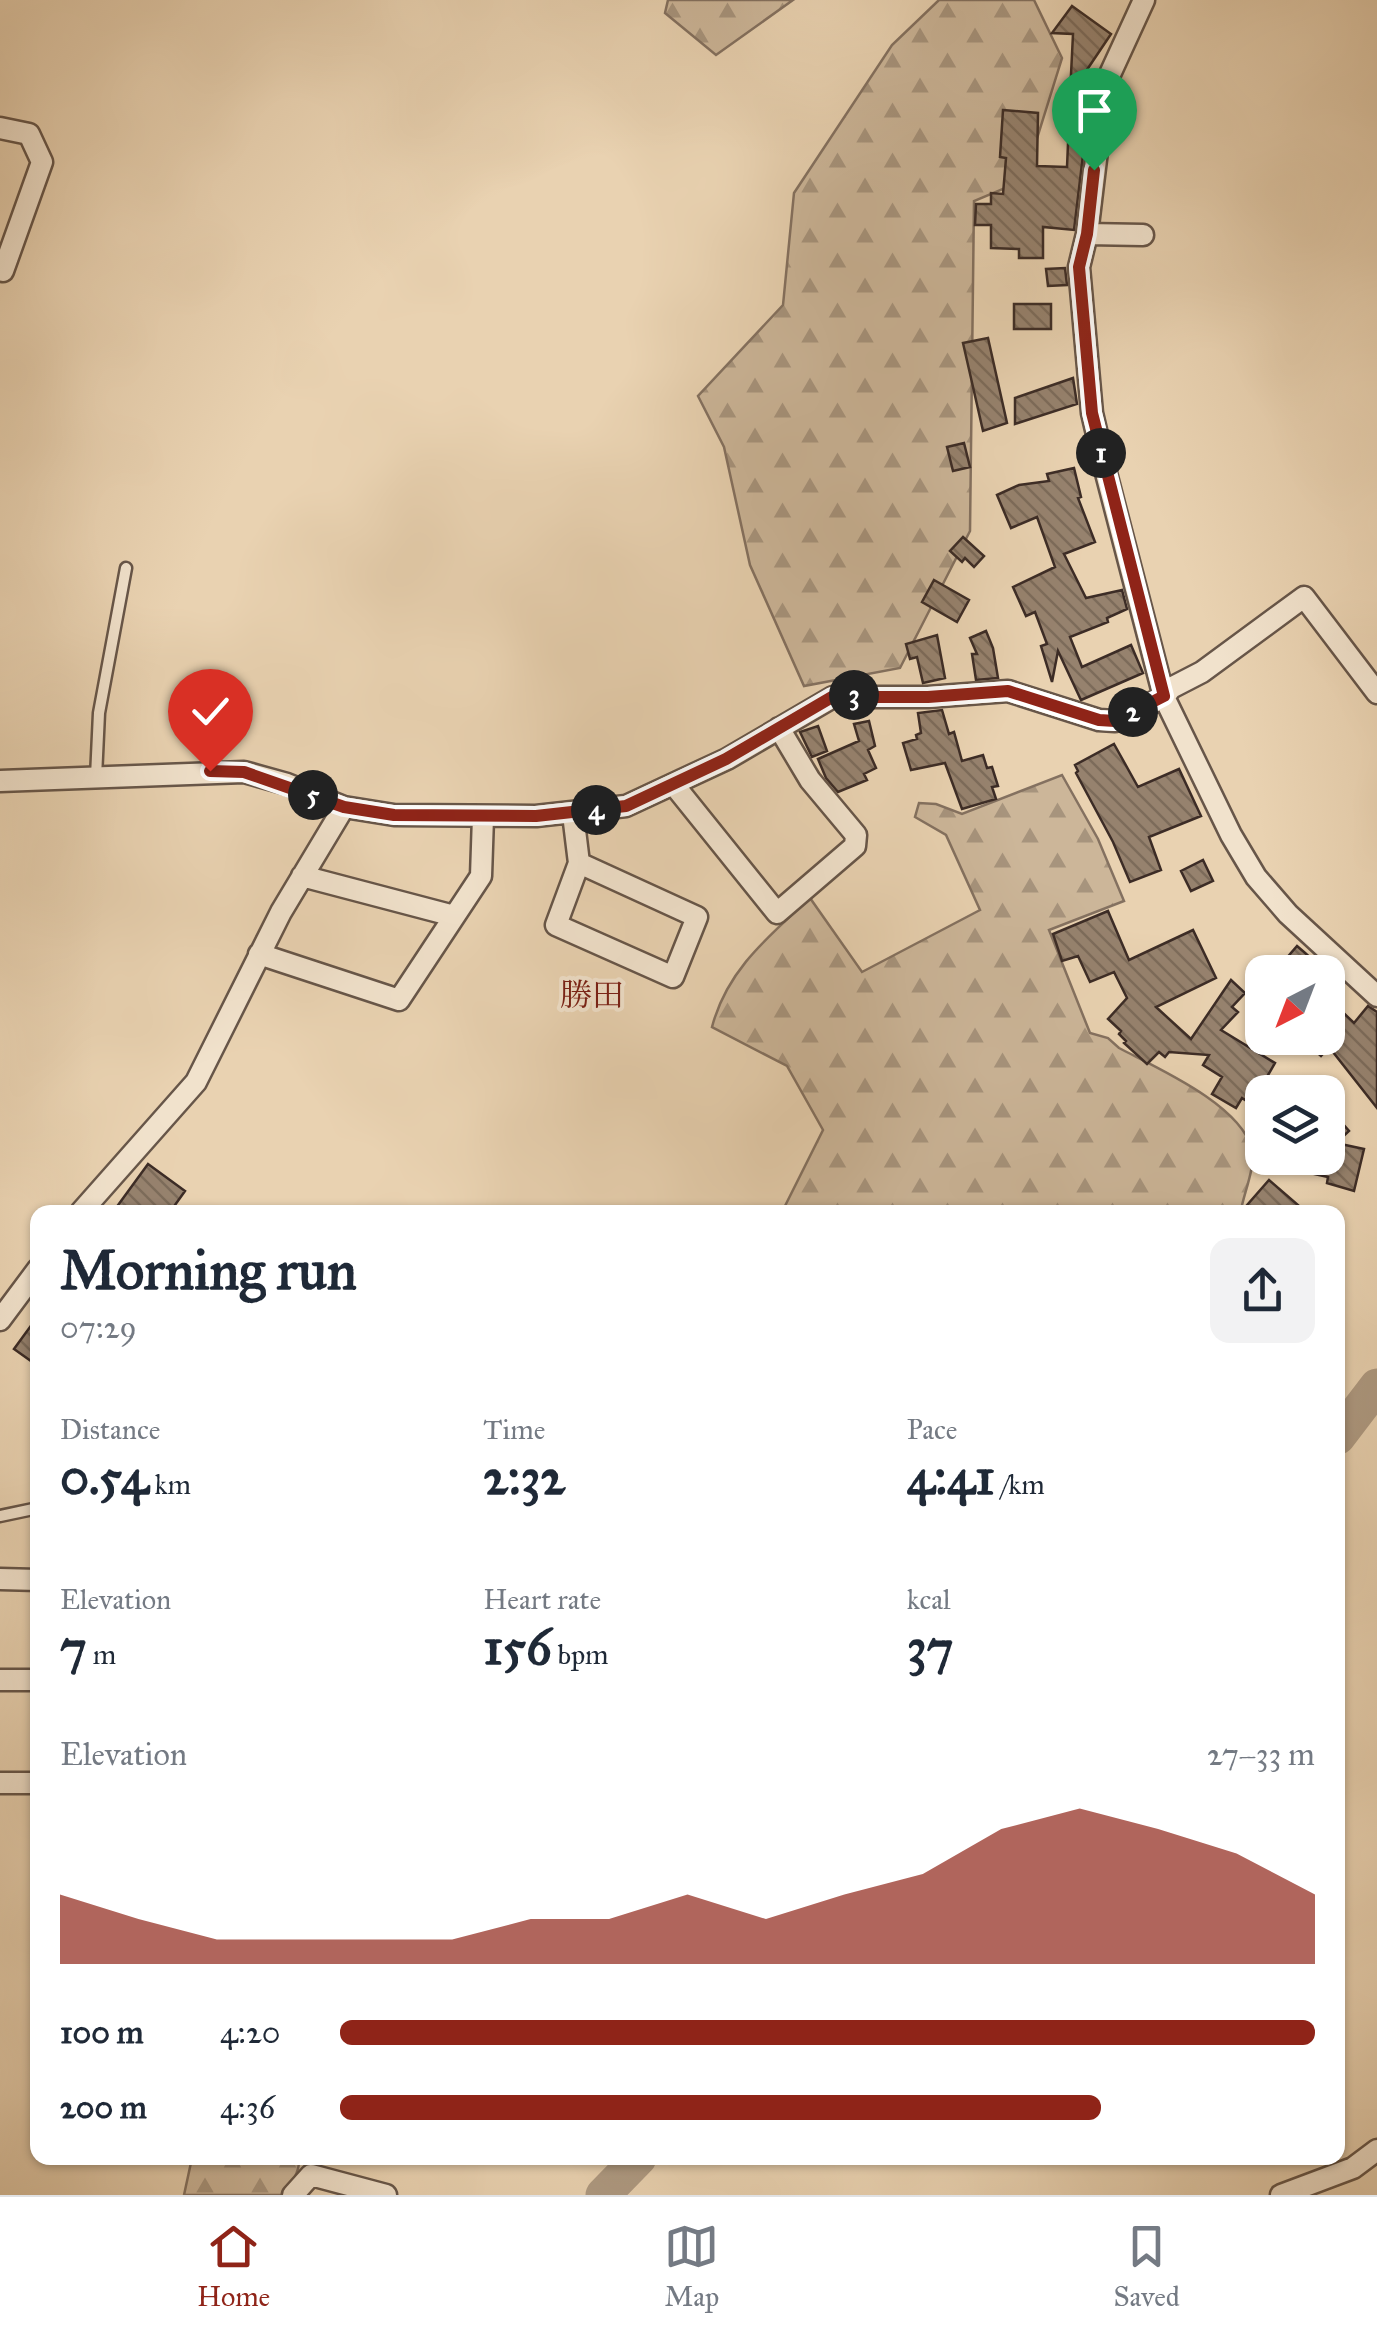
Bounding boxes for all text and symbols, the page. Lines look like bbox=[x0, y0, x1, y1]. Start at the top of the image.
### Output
pin bbox=[1052, 68, 1137, 171]
icon: arrive bbox=[1067, 83, 1122, 138]
pin: 1 bbox=[1076, 428, 1126, 478]
text: 1 bbox=[1095, 435, 1107, 470]
pin bbox=[168, 669, 253, 772]
pin: 3 bbox=[829, 670, 879, 720]
text: 3 bbox=[848, 677, 860, 712]
icon: check bbox=[183, 684, 238, 739]
pin: 2 bbox=[1108, 687, 1158, 737]
text: 2 bbox=[1126, 694, 1140, 729]
pin: 5 bbox=[288, 770, 338, 820]
text: 5 bbox=[306, 777, 320, 812]
pin: 4 bbox=[571, 785, 621, 835]
text: 4 bbox=[588, 792, 604, 827]
north arrow bbox=[1245, 955, 1345, 1055]
map controls bbox=[1245, 955, 1345, 1175]
district label: 勝田 bbox=[560, 976, 624, 1015]
button: layers bbox=[1245, 1075, 1345, 1175]
text: Morning run bbox=[60, 1237, 357, 1304]
button: share bbox=[1210, 1238, 1315, 1343]
text: 07:29 bbox=[60, 1308, 137, 1347]
text: Distance bbox=[60, 1412, 160, 1447]
text: Time bbox=[483, 1412, 545, 1447]
text: Pace bbox=[907, 1412, 957, 1447]
text: 0.54 bbox=[60, 1447, 149, 1508]
text: 2:32 bbox=[483, 1447, 565, 1508]
text: 4:41 bbox=[907, 1447, 995, 1508]
text: km bbox=[149, 1467, 191, 1502]
text: /km bbox=[995, 1467, 1045, 1502]
text: Elevation bbox=[60, 1582, 171, 1617]
text: Heart rate bbox=[483, 1582, 601, 1617]
text: kcal bbox=[907, 1582, 951, 1617]
text: 7 bbox=[60, 1617, 87, 1678]
text: 156 bbox=[483, 1617, 552, 1678]
text: 37 bbox=[907, 1617, 953, 1678]
text: m bbox=[87, 1637, 116, 1672]
text: bpm bbox=[552, 1637, 609, 1672]
text: Elevation bbox=[60, 1735, 187, 1774]
text: 27–33 m bbox=[1207, 1735, 1315, 1774]
text: 100 m bbox=[60, 2013, 144, 2052]
text: 4:20 bbox=[220, 2013, 280, 2052]
text: 200 m bbox=[60, 2088, 147, 2127]
text: 4:36 bbox=[220, 2088, 275, 2127]
tab: Home bbox=[197, 2219, 270, 2314]
tab: Map bbox=[664, 2219, 719, 2314]
tab: Saved bbox=[1113, 2219, 1180, 2314]

